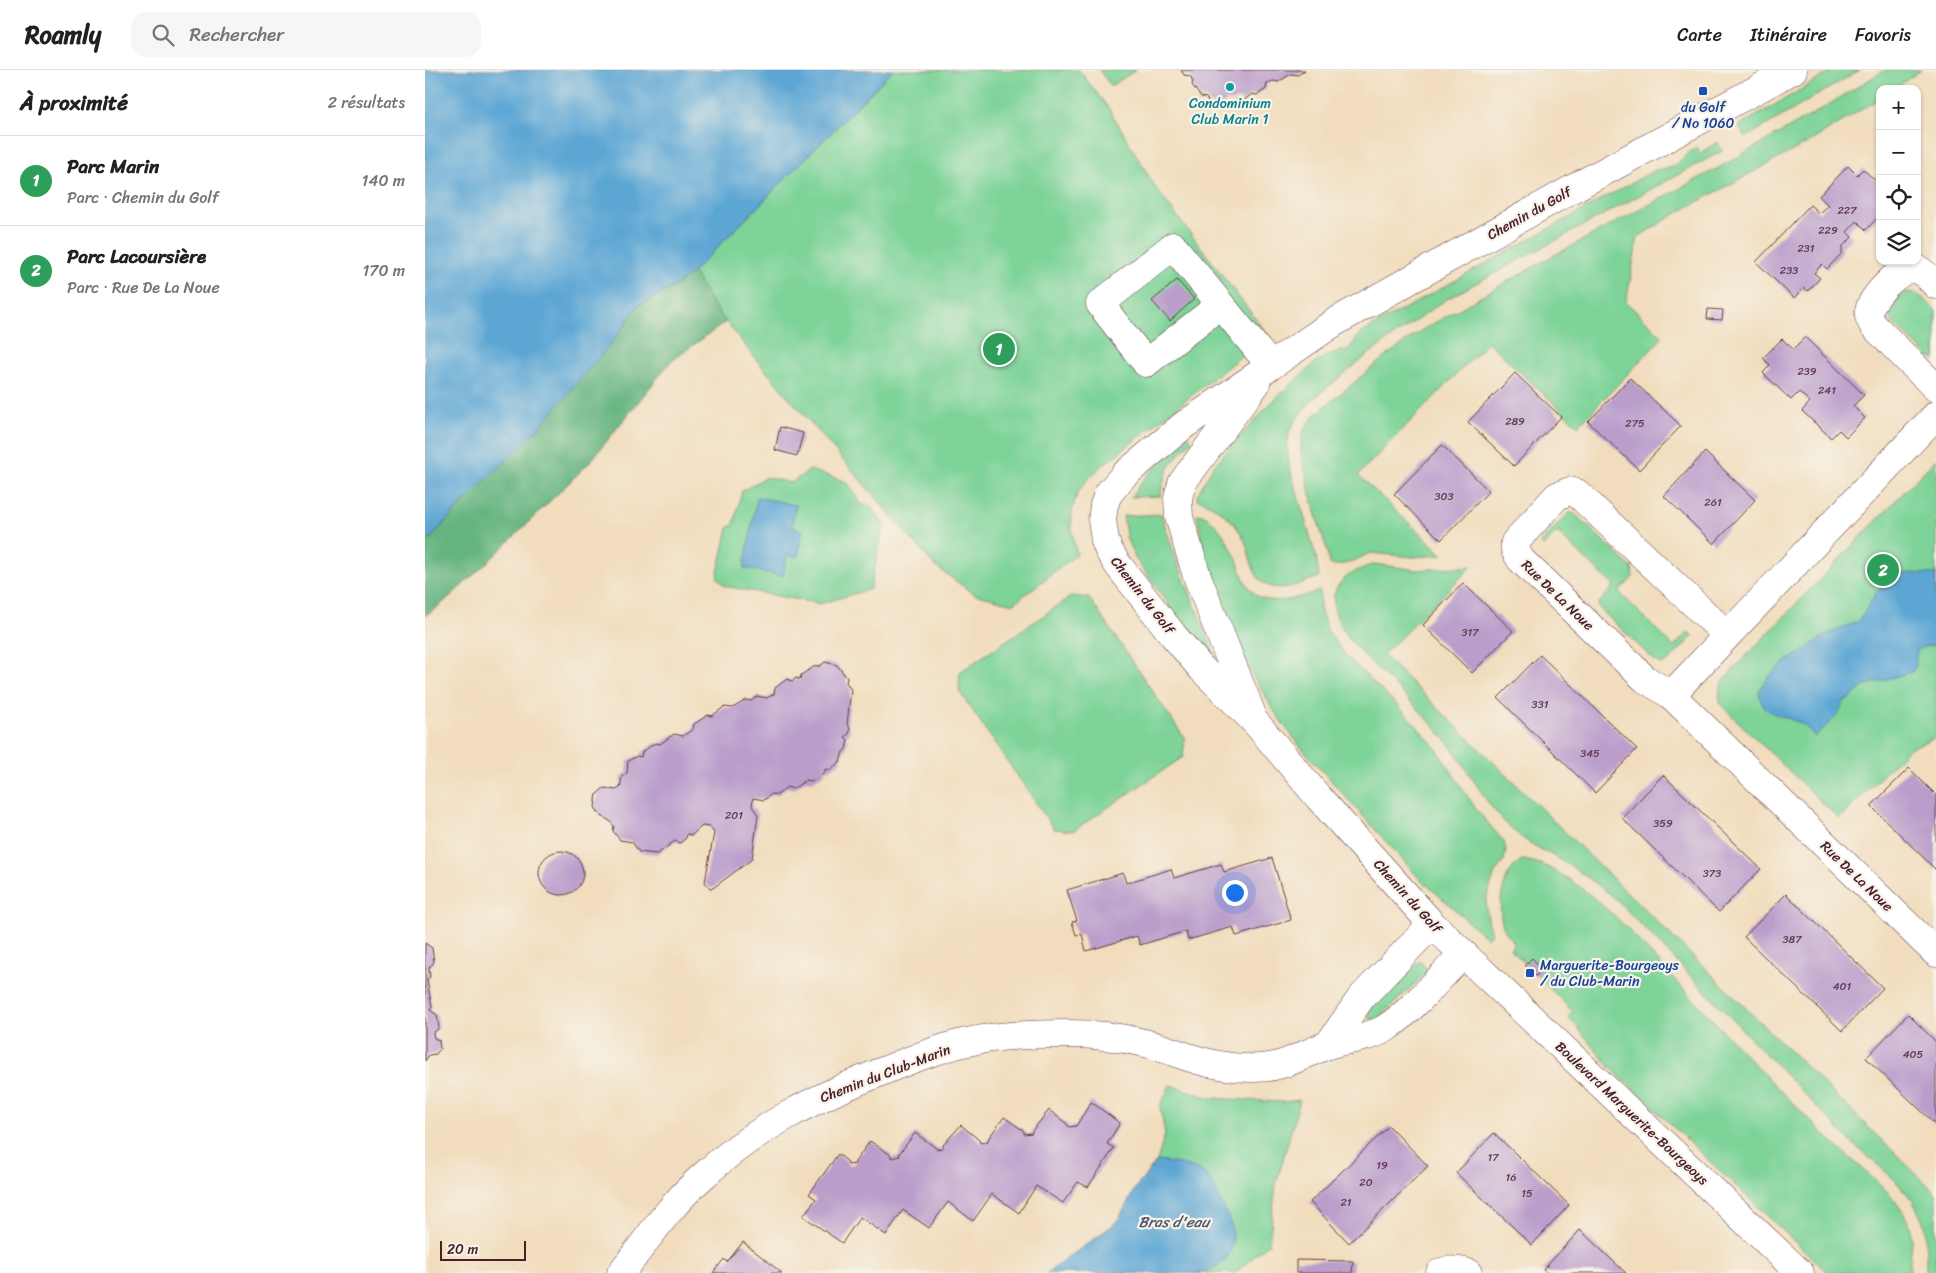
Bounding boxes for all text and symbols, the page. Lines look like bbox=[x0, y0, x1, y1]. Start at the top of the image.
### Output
search box bbox=[131, 12, 481, 57]
text: Roamly bbox=[25, 14, 101, 56]
text: Rechercher bbox=[189, 18, 284, 51]
text: Carte bbox=[1677, 19, 1722, 51]
text: Itinéraire bbox=[1750, 19, 1827, 51]
text: Favoris bbox=[1855, 19, 1911, 51]
icon: search bbox=[149, 21, 177, 49]
marker: Condominium Club Marin 1 bbox=[1224, 81, 1236, 93]
text: À proximité bbox=[20, 84, 128, 122]
marker: du Golf / No 1060 bbox=[1697, 85, 1709, 97]
map controls bbox=[1876, 85, 1921, 265]
button: + bbox=[1876, 85, 1921, 130]
text: 2 résultats bbox=[328, 88, 405, 117]
place label: Condominium Club Marin 1 bbox=[1189, 91, 1271, 132]
place label: du Golf / No 1060 bbox=[1672, 95, 1734, 136]
button: − bbox=[1876, 130, 1921, 175]
text: Parc Marin bbox=[67, 150, 159, 183]
text: 1 bbox=[33, 166, 39, 195]
text: 140 m bbox=[362, 166, 405, 195]
button: locate bbox=[1876, 175, 1921, 220]
street label: Chemin du Golf bbox=[1482, 179, 1578, 247]
text: Parc · Chemin du Golf bbox=[67, 183, 219, 212]
house number: 227 bbox=[1838, 201, 1857, 220]
button: layers bbox=[1876, 220, 1921, 265]
house number: 229 bbox=[1818, 221, 1838, 240]
house number: 231 bbox=[1797, 239, 1815, 258]
text: Parc Lacoursière bbox=[67, 240, 206, 273]
text: 2 bbox=[31, 256, 41, 285]
text: 170 m bbox=[362, 256, 405, 285]
house number: 233 bbox=[1780, 261, 1798, 280]
text: Parc · Rue De La Noue bbox=[67, 273, 220, 302]
pin: 1 bbox=[983, 330, 1015, 368]
house number: 239 bbox=[1797, 362, 1817, 381]
house number: 241 bbox=[1818, 381, 1836, 400]
house number: 289 bbox=[1505, 412, 1525, 431]
house number: 275 bbox=[1625, 414, 1645, 433]
house number: 303 bbox=[1434, 487, 1454, 506]
house number: 261 bbox=[1704, 493, 1722, 512]
street label: Chemin du Golf bbox=[1104, 551, 1182, 641]
pin: 2 bbox=[1867, 551, 1899, 589]
street label: Rue De La Noue bbox=[1515, 554, 1600, 637]
house number: 317 bbox=[1461, 623, 1479, 642]
house number: 331 bbox=[1532, 695, 1549, 714]
house number: 345 bbox=[1580, 744, 1600, 763]
house number: 201 bbox=[725, 806, 743, 825]
house number: 359 bbox=[1653, 814, 1673, 833]
street label: Rue De La Noue bbox=[1814, 835, 1899, 918]
street label: Chemin du Golf bbox=[1367, 853, 1449, 941]
house number: 373 bbox=[1703, 864, 1721, 883]
your location bbox=[1222, 880, 1248, 906]
house number: 387 bbox=[1783, 930, 1802, 949]
place label: Marguerite-Bourgeoys / du Club-Marin bbox=[1540, 953, 1679, 994]
marker: Marguerite-Bourgeoys / du Club-Marin bbox=[1524, 967, 1536, 979]
house number: 401 bbox=[1833, 977, 1852, 996]
street label: Boulevard Marguerite-Bourgeoys bbox=[1549, 1035, 1714, 1192]
street label: Chemin du Club-Marin bbox=[816, 1037, 954, 1110]
house number: 405 bbox=[1903, 1045, 1924, 1064]
house number: 17 bbox=[1488, 1148, 1499, 1167]
house number: 19 bbox=[1376, 1156, 1388, 1175]
house number: 16 bbox=[1506, 1168, 1516, 1187]
house number: 20 bbox=[1359, 1173, 1373, 1192]
house number: 15 bbox=[1521, 1184, 1533, 1203]
house number: 21 bbox=[1340, 1193, 1352, 1212]
water label: Bras d'eau bbox=[1139, 1209, 1211, 1235]
text: 20 m bbox=[447, 1237, 478, 1262]
scale bar bbox=[440, 1238, 526, 1261]

